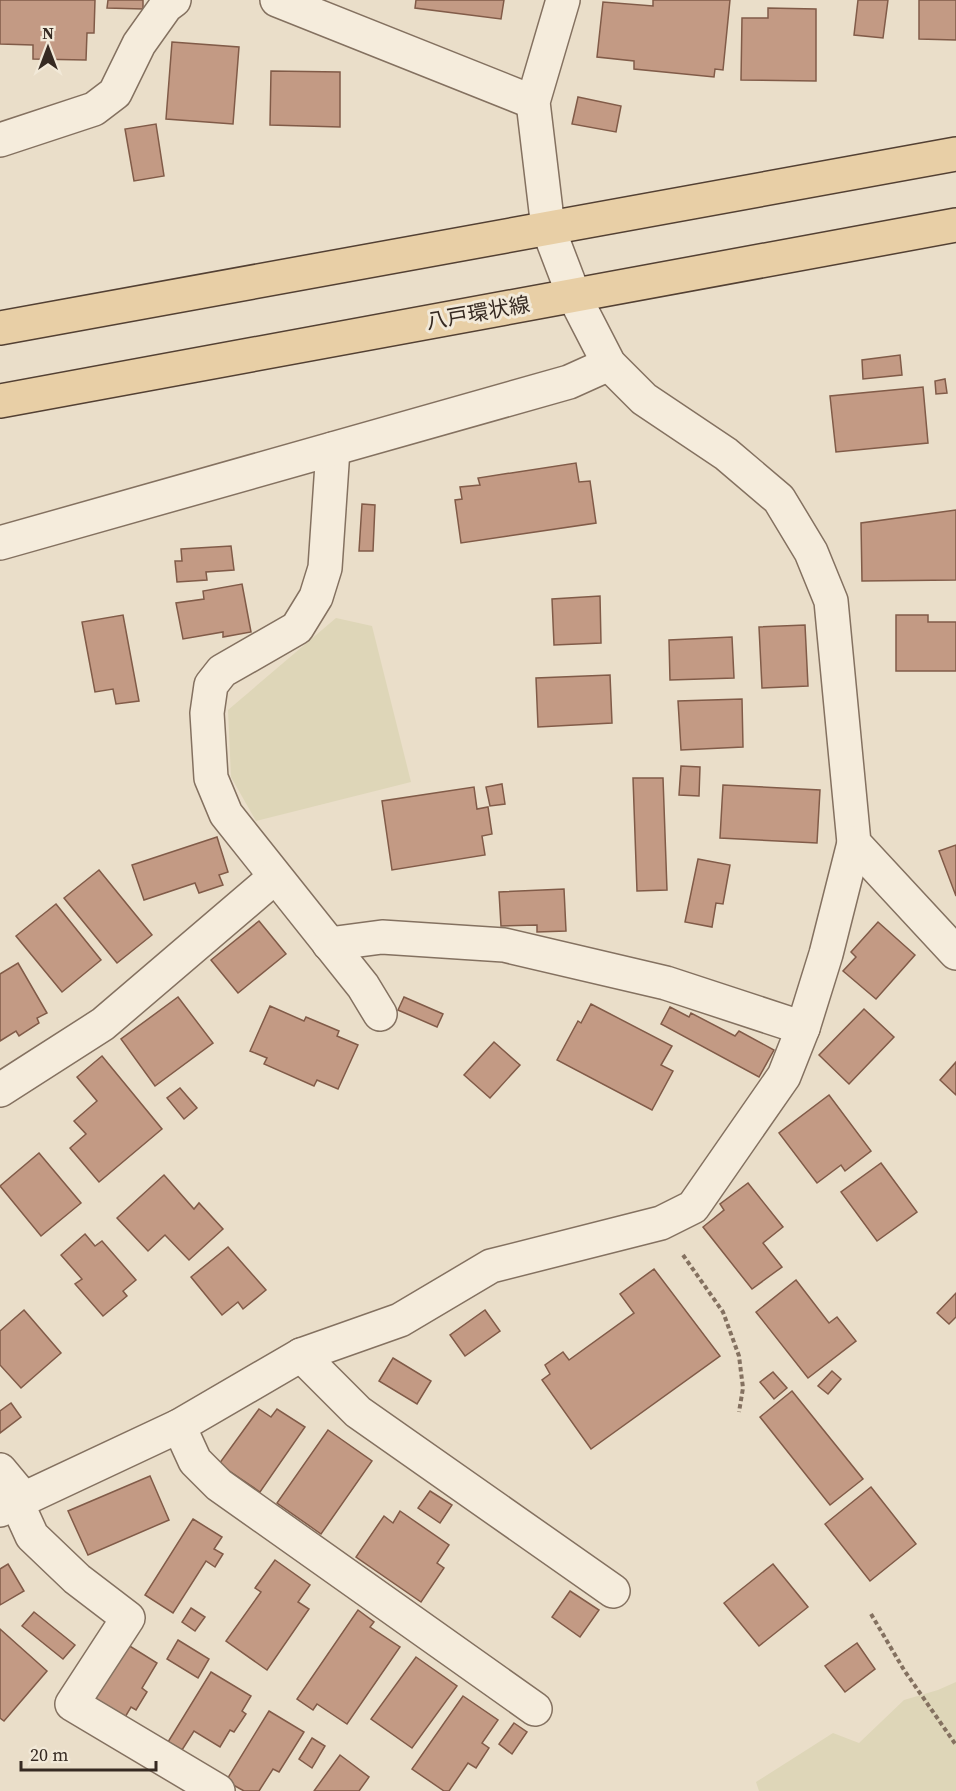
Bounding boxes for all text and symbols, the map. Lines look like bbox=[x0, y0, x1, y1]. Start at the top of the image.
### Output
north arrow bbox=[18, 18, 78, 78]
text: N bbox=[42, 22, 54, 44]
street label: 八戸環状線 bbox=[424, 289, 532, 336]
scale bar bbox=[21, 1734, 156, 1772]
text: 20 m bbox=[30, 1742, 68, 1767]

